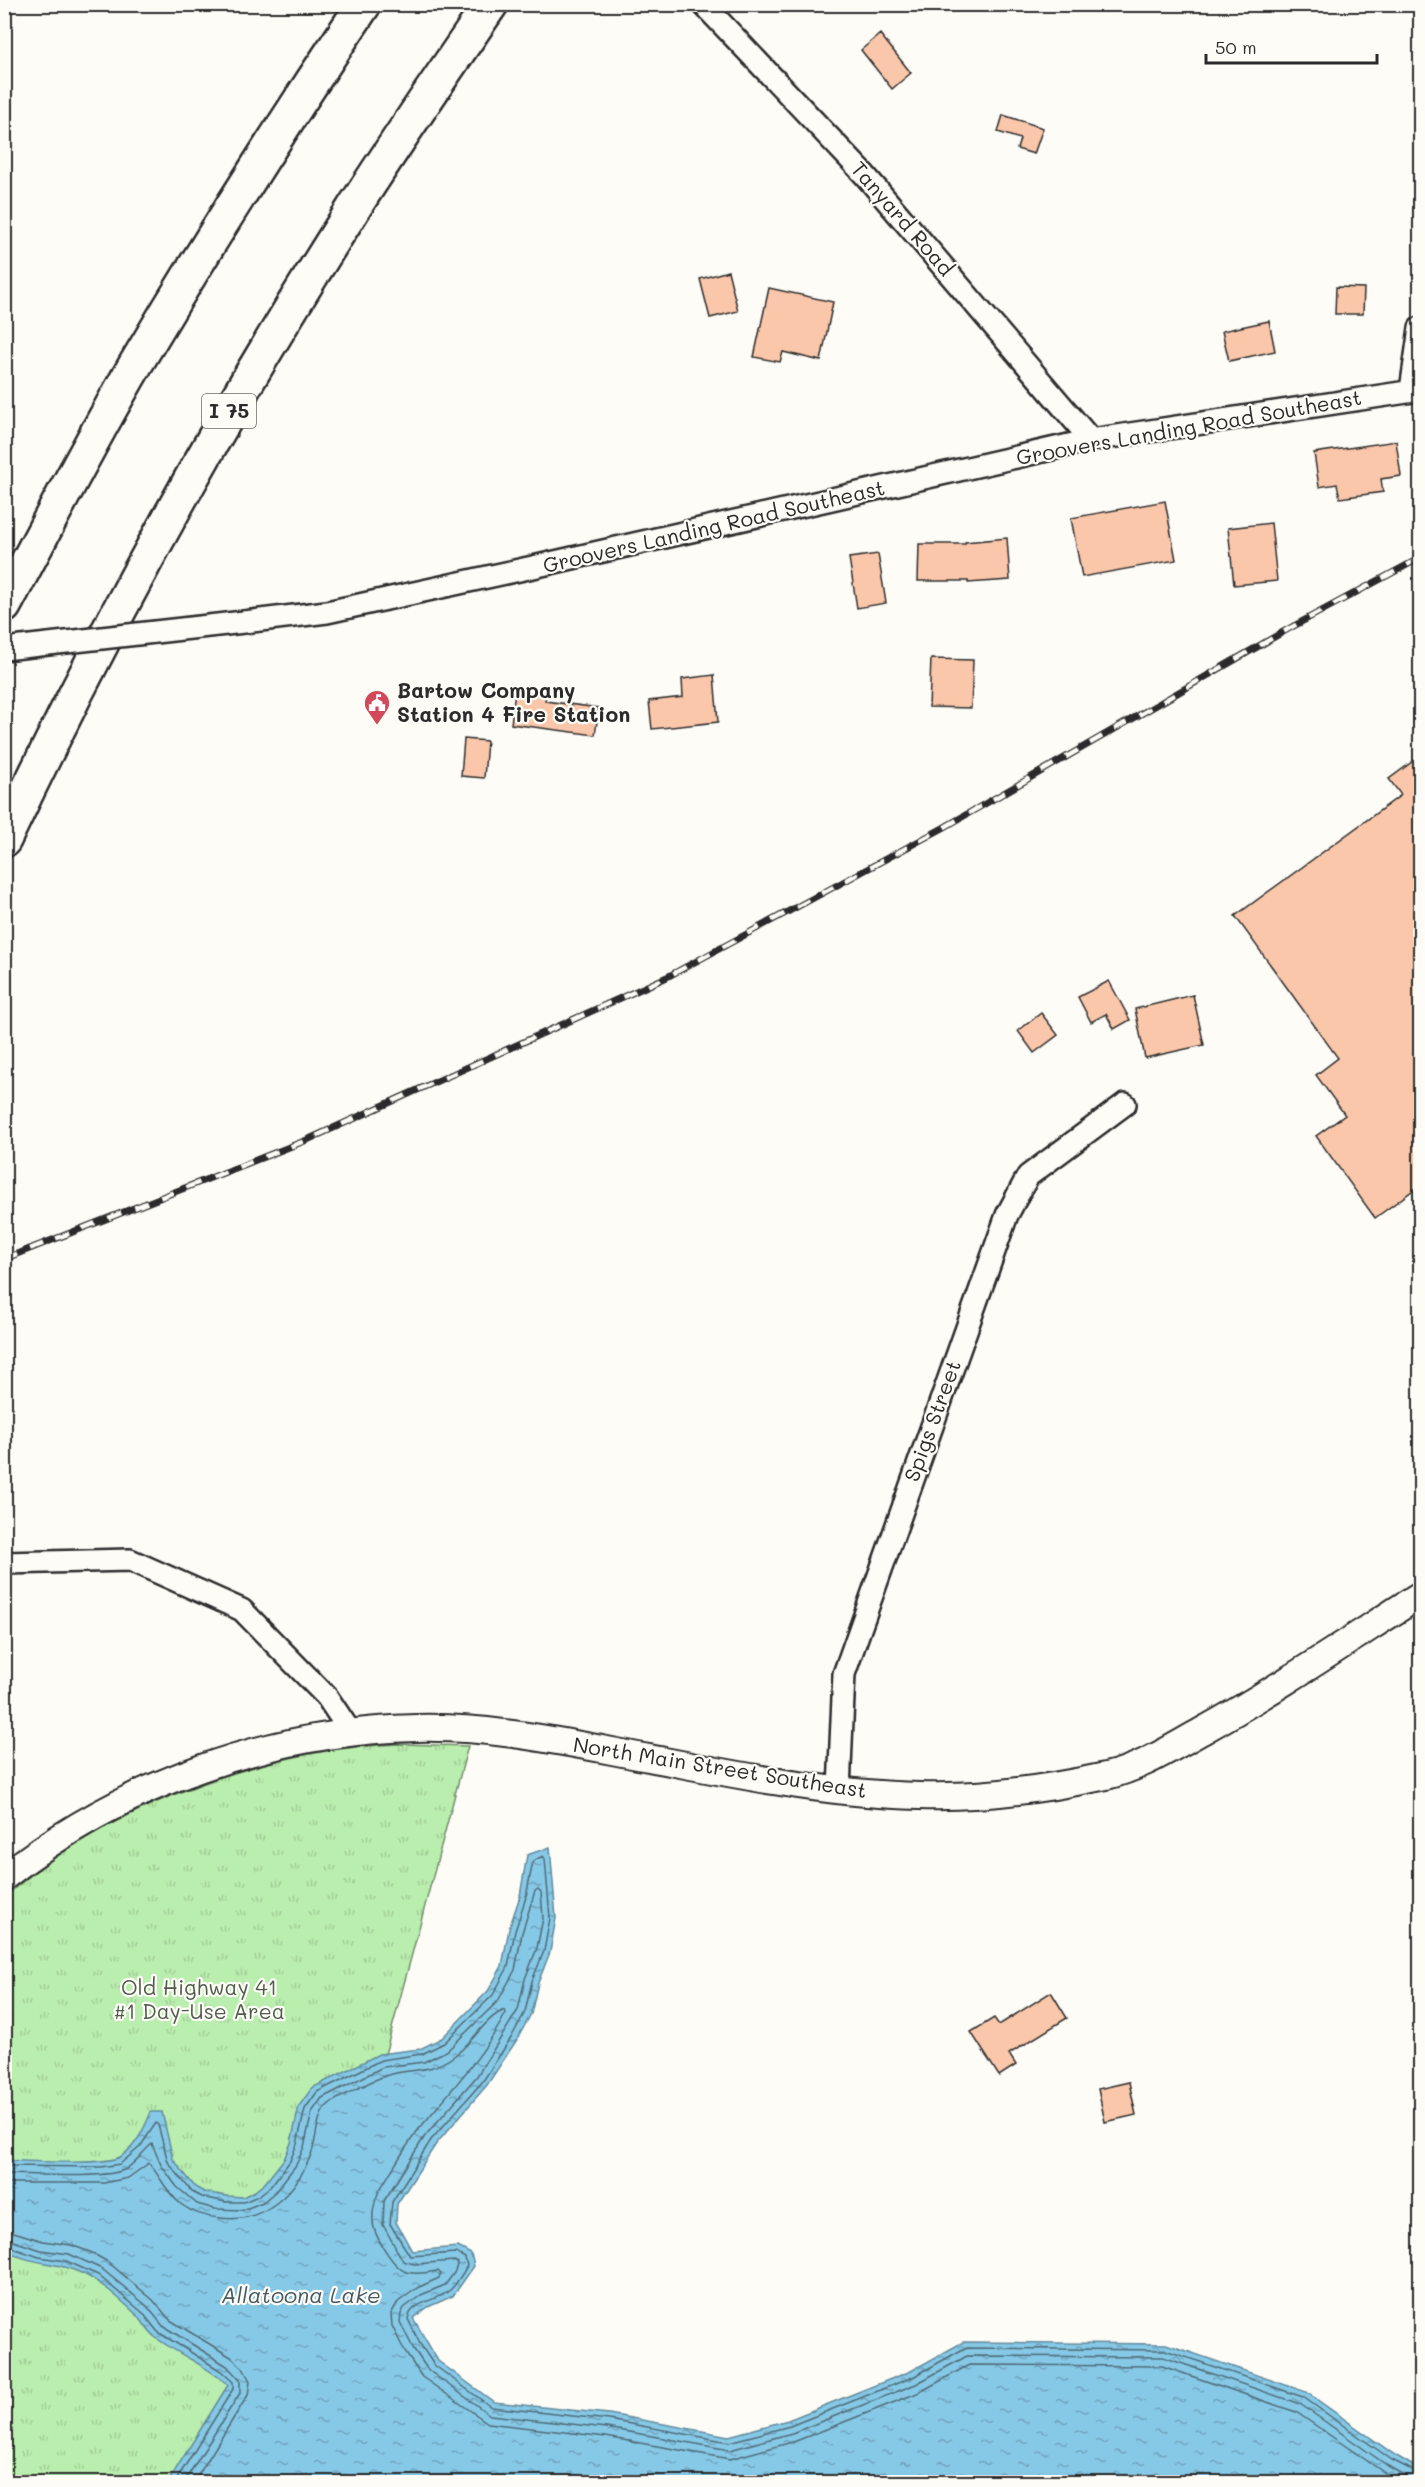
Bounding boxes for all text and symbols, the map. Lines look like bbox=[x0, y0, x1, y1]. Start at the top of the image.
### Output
scale bar bbox=[1206, 27, 1377, 65]
text: 50 m bbox=[1215, 35, 1257, 59]
street label: Tanyard Road bbox=[846, 155, 960, 281]
street label: Groovers Landing Road Southeast bbox=[1014, 383, 1363, 470]
road number: I 75 bbox=[202, 394, 256, 428]
street label: Groovers Landing Road Southeast bbox=[540, 473, 887, 578]
place label: Bartow Company Station 4 Fire Station bbox=[397, 676, 630, 727]
public building icon: Bartow Company Station 4 Fire Station bbox=[362, 688, 392, 726]
street label: Spigs Street bbox=[897, 1356, 966, 1485]
street label: North Main Street Southeast bbox=[572, 1730, 869, 1803]
park label: Old Highway 41 #1 Day-Use Area bbox=[113, 1973, 285, 2024]
water label: Allatoona Lake bbox=[221, 2280, 381, 2309]

